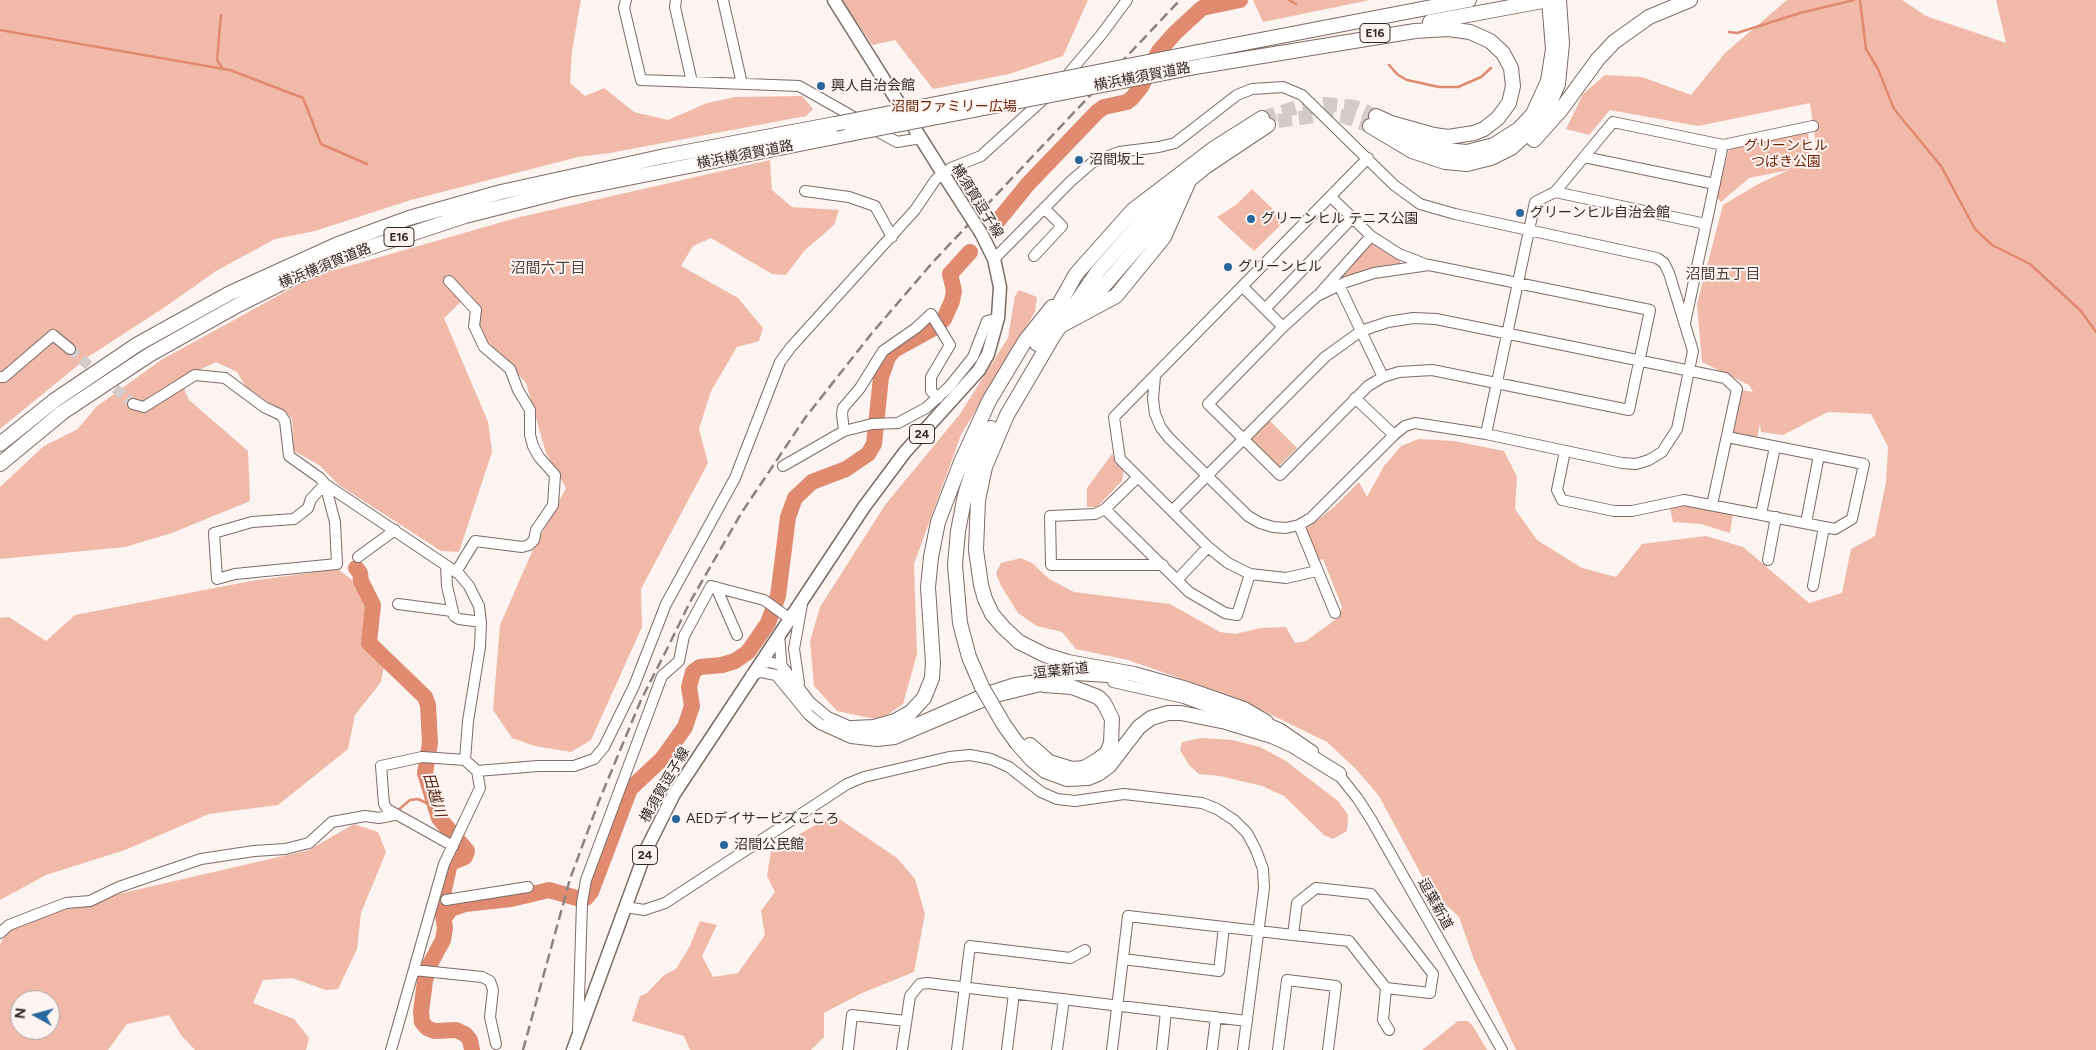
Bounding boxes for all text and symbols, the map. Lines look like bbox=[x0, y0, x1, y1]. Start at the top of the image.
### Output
road number: E16 bbox=[1360, 23, 1390, 42]
street label: 横浜横須賀道路 bbox=[1092, 59, 1192, 95]
place label: 興人自治会館 bbox=[831, 78, 915, 94]
marker: 興人自治会館 bbox=[815, 80, 827, 92]
park label: 沼間ファミリー広場 bbox=[891, 99, 1017, 115]
street label: 横浜横須賀道路 bbox=[695, 137, 795, 173]
park label: グリーンヒル つばき公園 bbox=[1744, 138, 1828, 170]
place label: 沼間坂上 bbox=[1089, 152, 1145, 168]
marker: 沼間坂上 bbox=[1073, 154, 1085, 166]
street label: 横須賀逗子線 bbox=[948, 161, 1006, 241]
place label: グリーンヒル自治会館 bbox=[1530, 205, 1670, 221]
marker: グリーンヒル自治会館 bbox=[1514, 207, 1526, 219]
place label: グリーンヒル テニス公園 bbox=[1261, 211, 1418, 227]
marker: グリーンヒル テニス公園 bbox=[1245, 213, 1257, 225]
road number: E16 bbox=[384, 228, 414, 246]
street label: 横浜横須賀道路 bbox=[276, 240, 374, 292]
place label: グリーンヒル bbox=[1238, 259, 1322, 275]
district label: 沼間六丁目 bbox=[511, 260, 585, 278]
marker: グリーンヒル bbox=[1222, 261, 1234, 273]
district label: 沼間五丁目 bbox=[1686, 266, 1760, 284]
road number: 24 bbox=[910, 424, 934, 444]
street label: 逗葉新道 bbox=[1032, 660, 1090, 682]
street label: 横須賀逗子線 bbox=[637, 744, 693, 826]
water label: 田越川 bbox=[419, 771, 449, 819]
place label: AEDデイサービズこころ bbox=[686, 811, 839, 827]
marker: AEDデイサービズこころ bbox=[670, 813, 682, 825]
place label: 沼間公民館 bbox=[734, 837, 804, 853]
marker: 沼間公民館 bbox=[718, 839, 730, 851]
road number: 24 bbox=[632, 846, 658, 864]
street label: 逗葉新道 bbox=[1414, 875, 1456, 933]
north arrow bbox=[10, 990, 60, 1040]
text: N bbox=[12, 1007, 30, 1020]

